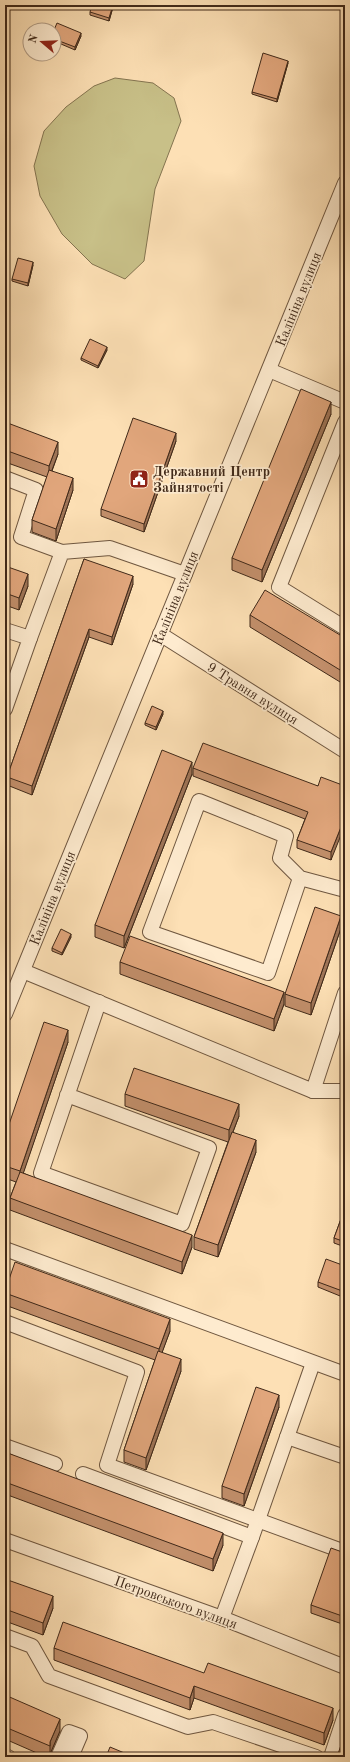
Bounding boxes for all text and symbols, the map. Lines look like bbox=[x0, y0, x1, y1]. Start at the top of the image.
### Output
north arrow bbox=[22, 22, 62, 62]
text: N bbox=[27, 33, 41, 45]
street label: Калініна вулиця bbox=[274, 250, 324, 349]
place label: Державний Центр Зайнятості bbox=[153, 465, 270, 495]
public building icon: Державний Центр Зайнятості bbox=[128, 468, 150, 490]
street label: Калініна вулиця bbox=[151, 549, 201, 648]
street label: 9 Травня вулиця bbox=[204, 660, 301, 728]
street label: Калініна вулиця bbox=[28, 849, 78, 948]
street label: Петровського вулиця bbox=[112, 1574, 239, 1632]

